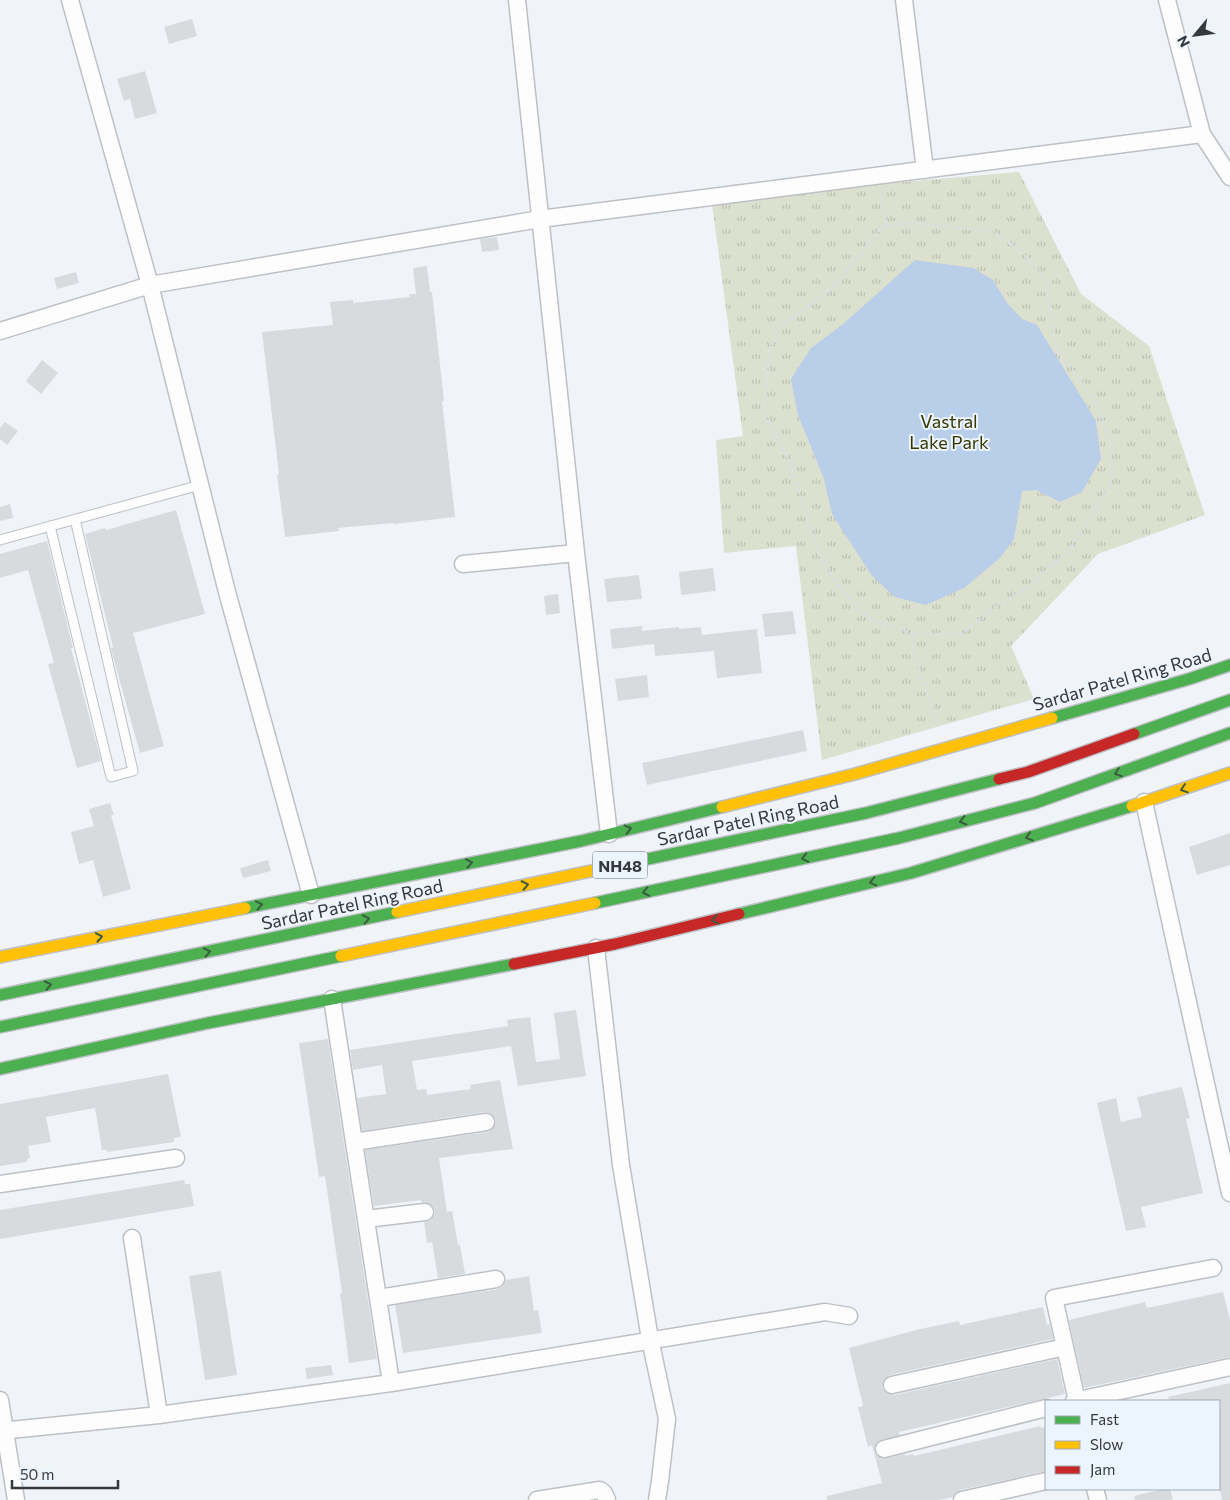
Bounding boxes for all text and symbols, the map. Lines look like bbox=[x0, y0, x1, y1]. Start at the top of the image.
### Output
north arrow bbox=[1170, 10, 1220, 60]
text: N bbox=[1173, 33, 1193, 50]
park label: Vastral Lake Park bbox=[909, 410, 989, 453]
street label: Sardar Patel Ring Road bbox=[1030, 643, 1214, 715]
one-way arrow bbox=[1114, 767, 1123, 777]
one-way arrow bbox=[1180, 783, 1189, 793]
street label: Sardar Patel Ring Road bbox=[655, 790, 841, 850]
one-way arrow bbox=[959, 815, 968, 826]
one-way arrow bbox=[624, 824, 633, 835]
one-way arrow bbox=[1025, 832, 1034, 842]
road number: NH48 bbox=[592, 852, 648, 878]
one-way arrow bbox=[800, 852, 809, 863]
one-way arrow bbox=[465, 858, 474, 869]
street label: Sardar Patel Ring Road bbox=[259, 874, 445, 934]
one-way arrow bbox=[868, 876, 877, 887]
one-way arrow bbox=[520, 880, 529, 891]
one-way arrow bbox=[642, 886, 651, 897]
one-way arrow bbox=[254, 901, 263, 911]
one-way arrow bbox=[361, 914, 370, 924]
one-way arrow bbox=[710, 914, 719, 925]
one-way arrow bbox=[95, 933, 104, 943]
one-way arrow bbox=[202, 947, 211, 958]
one-way arrow bbox=[43, 981, 52, 991]
legend bbox=[1045, 1400, 1220, 1490]
text: Fast bbox=[1090, 1410, 1119, 1428]
text: Slow bbox=[1090, 1435, 1123, 1453]
scale bar bbox=[12, 1458, 119, 1490]
text: Jam bbox=[1090, 1460, 1115, 1478]
text: 50 m bbox=[20, 1465, 54, 1483]

